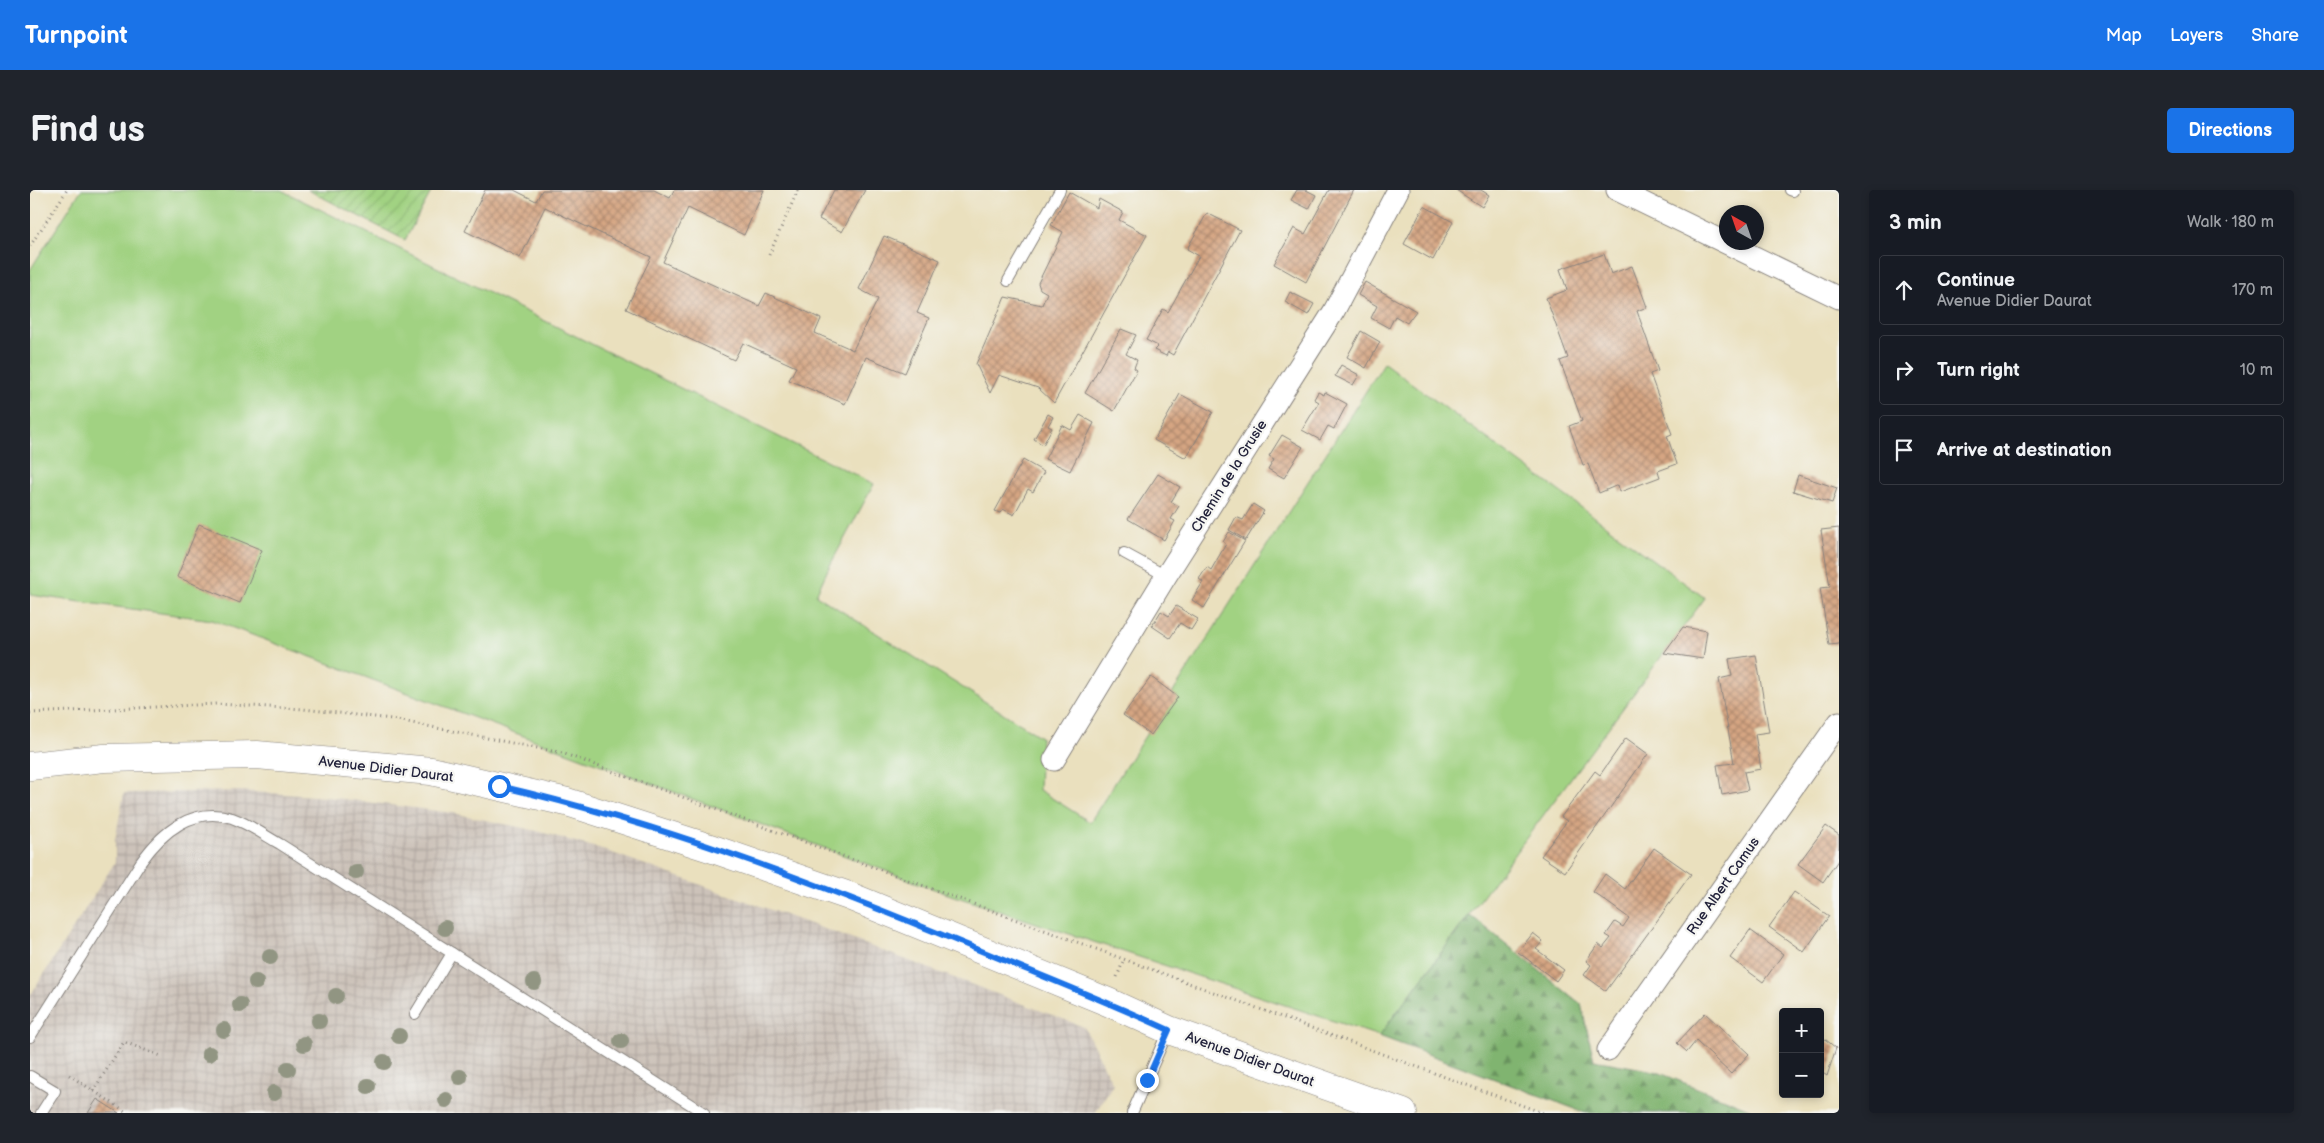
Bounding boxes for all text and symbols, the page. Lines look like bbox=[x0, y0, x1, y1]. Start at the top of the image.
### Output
text: Turnpoint bbox=[25, 21, 128, 50]
text: Map bbox=[2106, 25, 2142, 46]
text: Layers bbox=[2170, 25, 2223, 46]
text: Share bbox=[2251, 25, 2299, 46]
button: Directions bbox=[2167, 108, 2294, 153]
text: Find us bbox=[30, 109, 145, 152]
north arrow bbox=[1719, 205, 1764, 250]
text: 3 min bbox=[1889, 210, 1942, 235]
text: Walk · 180 m bbox=[2187, 213, 2274, 232]
text: Continue bbox=[1937, 269, 2015, 292]
icon: ahead bbox=[1890, 276, 1918, 304]
text: 170 m bbox=[2232, 281, 2273, 300]
text: Avenue Didier Daurat bbox=[1937, 292, 2092, 311]
icon: right bbox=[1890, 356, 1918, 384]
text: Turn right bbox=[1937, 359, 2020, 382]
text: 10 m bbox=[2240, 361, 2273, 380]
street label: Chemin de la Grusie bbox=[1188, 417, 1270, 535]
icon: arrive bbox=[1890, 436, 1918, 464]
text: Arrive at destination bbox=[1937, 439, 2112, 462]
street label: Avenue Didier Daurat bbox=[318, 752, 455, 786]
route start bbox=[488, 775, 511, 798]
street label: Rue Albert Camus bbox=[1683, 834, 1763, 938]
map controls bbox=[1779, 1008, 1824, 1098]
button: + bbox=[1779, 1008, 1824, 1053]
street label: Avenue Didier Daurat bbox=[1183, 1028, 1317, 1090]
button: − bbox=[1779, 1053, 1824, 1098]
route end bbox=[1136, 1069, 1159, 1092]

